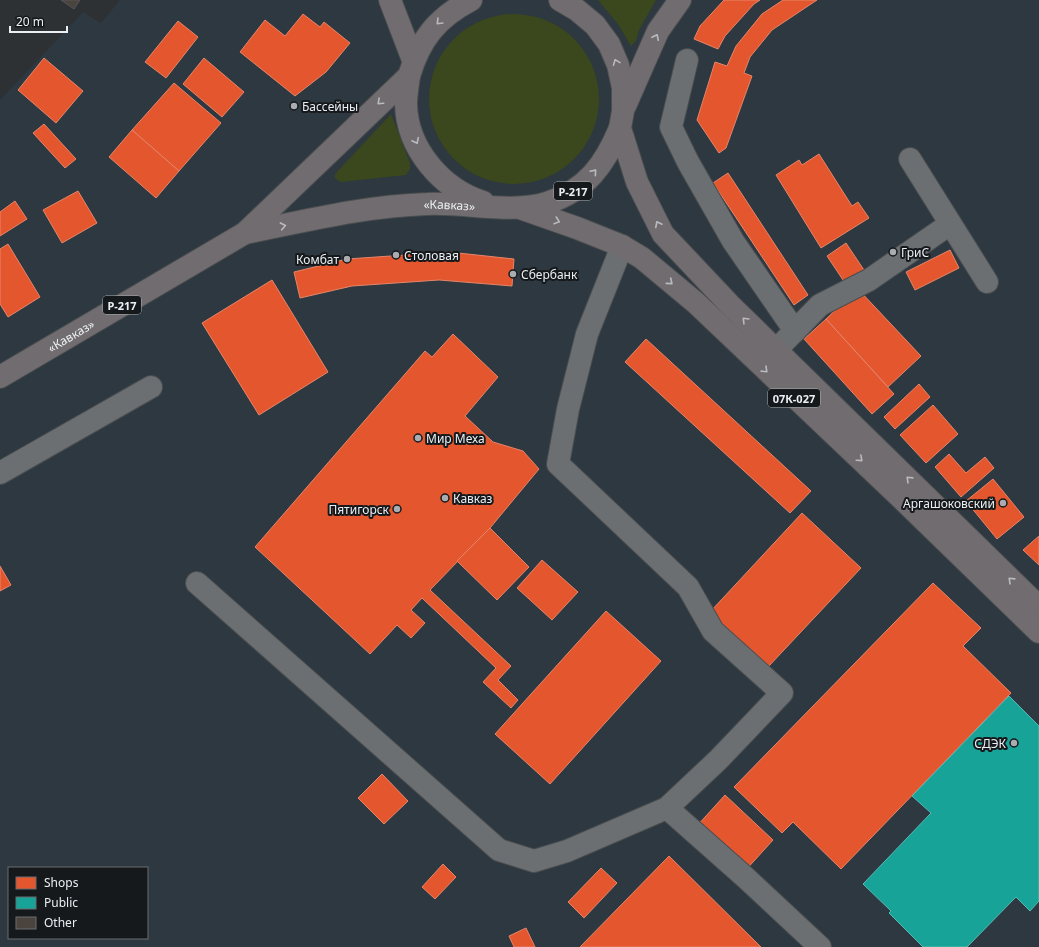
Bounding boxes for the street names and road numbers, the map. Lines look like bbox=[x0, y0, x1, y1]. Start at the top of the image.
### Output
road number: Р-217 bbox=[554, 182, 592, 200]
street label: «Кавказ» bbox=[423, 195, 476, 214]
road number: Р-217 bbox=[103, 296, 141, 314]
street label: «Кавказ» bbox=[44, 315, 97, 356]
road number: 07К-027 bbox=[768, 389, 820, 407]

